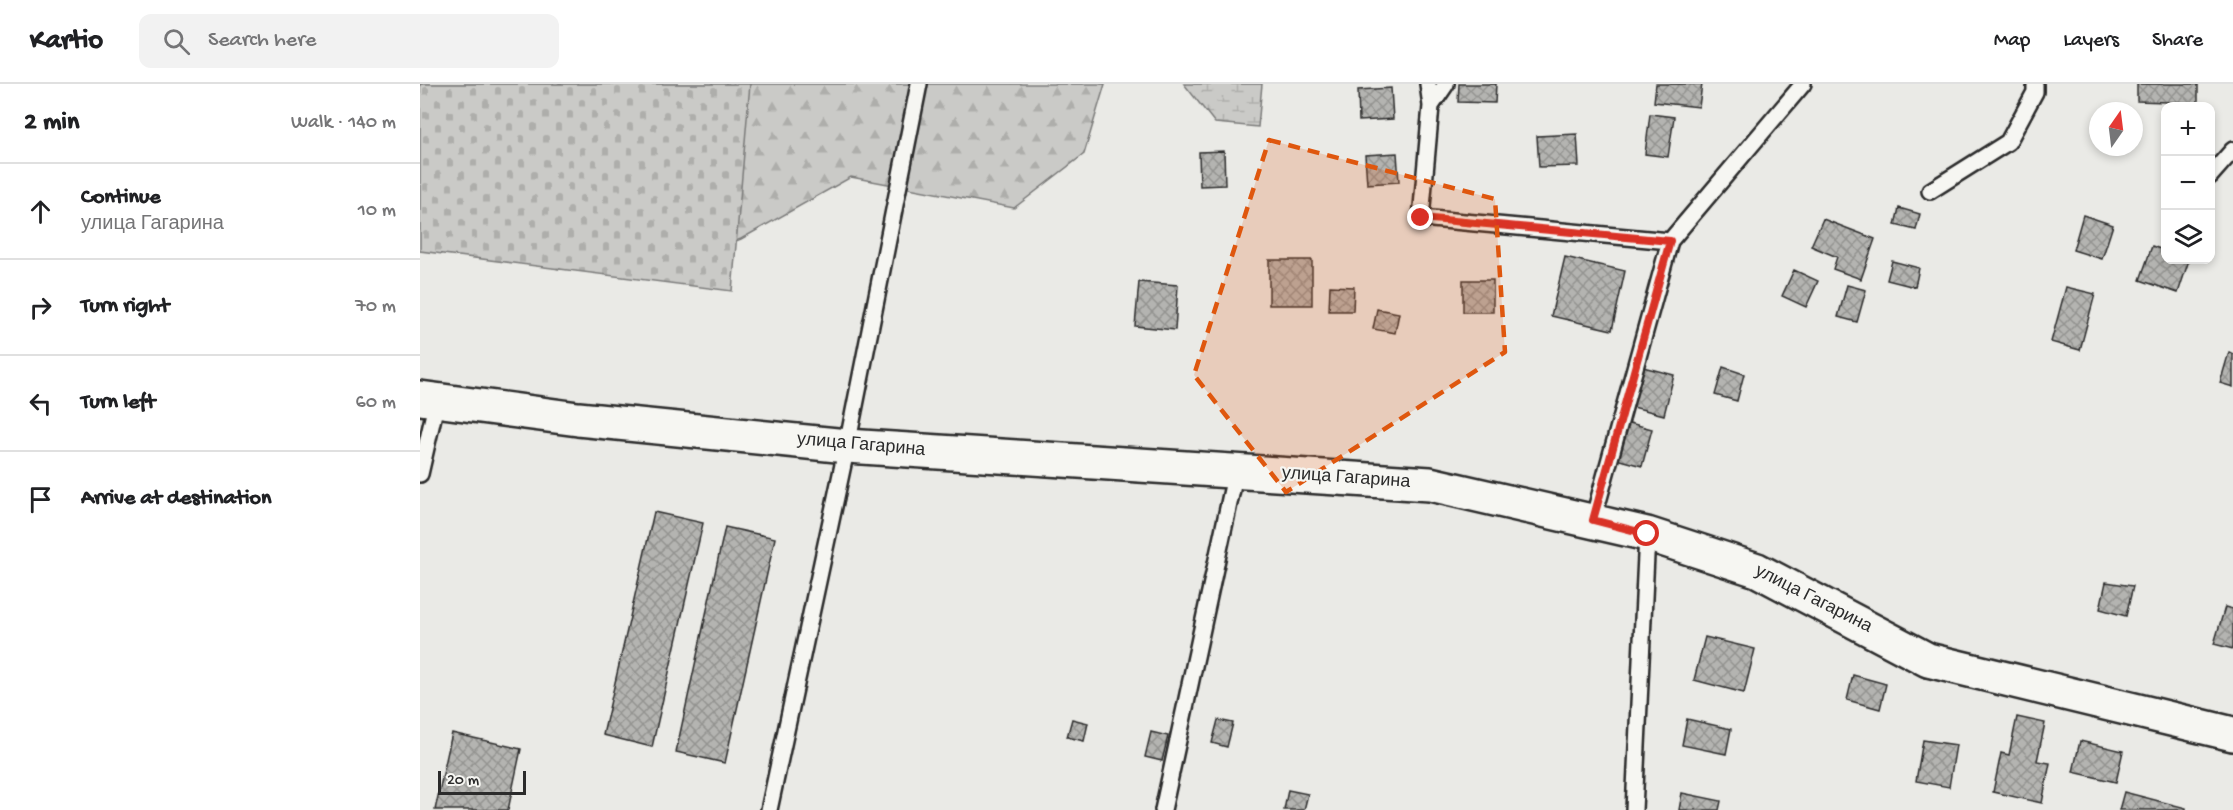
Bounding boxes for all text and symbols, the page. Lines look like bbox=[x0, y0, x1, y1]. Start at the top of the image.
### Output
search box bbox=[139, 14, 559, 68]
text: Kartio bbox=[30, 25, 103, 58]
icon: search bbox=[160, 25, 193, 58]
text: Search here bbox=[208, 28, 316, 54]
text: Map bbox=[1994, 29, 2030, 54]
text: Layers bbox=[2063, 29, 2119, 54]
text: Share bbox=[2152, 29, 2203, 54]
north arrow bbox=[2089, 102, 2143, 156]
map controls bbox=[2161, 102, 2215, 264]
button: + bbox=[2161, 102, 2215, 156]
text: 2 min bbox=[24, 108, 79, 139]
text: Walk · 140 m bbox=[291, 112, 396, 135]
button: − bbox=[2161, 156, 2215, 210]
text: Continue bbox=[81, 185, 161, 211]
icon: ahead bbox=[24, 195, 57, 228]
text: 10 m bbox=[358, 200, 396, 223]
route end bbox=[1407, 204, 1433, 230]
button: layers bbox=[2161, 210, 2215, 264]
text: улица Гагарина bbox=[81, 214, 224, 237]
icon: right bbox=[24, 291, 57, 324]
text: Turn right bbox=[81, 294, 169, 320]
text: 70 m bbox=[355, 296, 396, 319]
icon: left bbox=[24, 387, 57, 420]
text: Turn left bbox=[81, 390, 155, 416]
text: 60 m bbox=[356, 392, 396, 415]
street label: улица Гагарина bbox=[796, 430, 927, 462]
street label: улица Гагарина bbox=[1281, 464, 1412, 494]
icon: arrive bbox=[24, 483, 57, 516]
text: Arrive at destination bbox=[81, 486, 271, 512]
route start bbox=[1633, 520, 1659, 546]
street label: улица Гагарина bbox=[1751, 561, 1876, 639]
scale bar bbox=[438, 768, 526, 796]
text: 20 m bbox=[447, 772, 479, 791]

